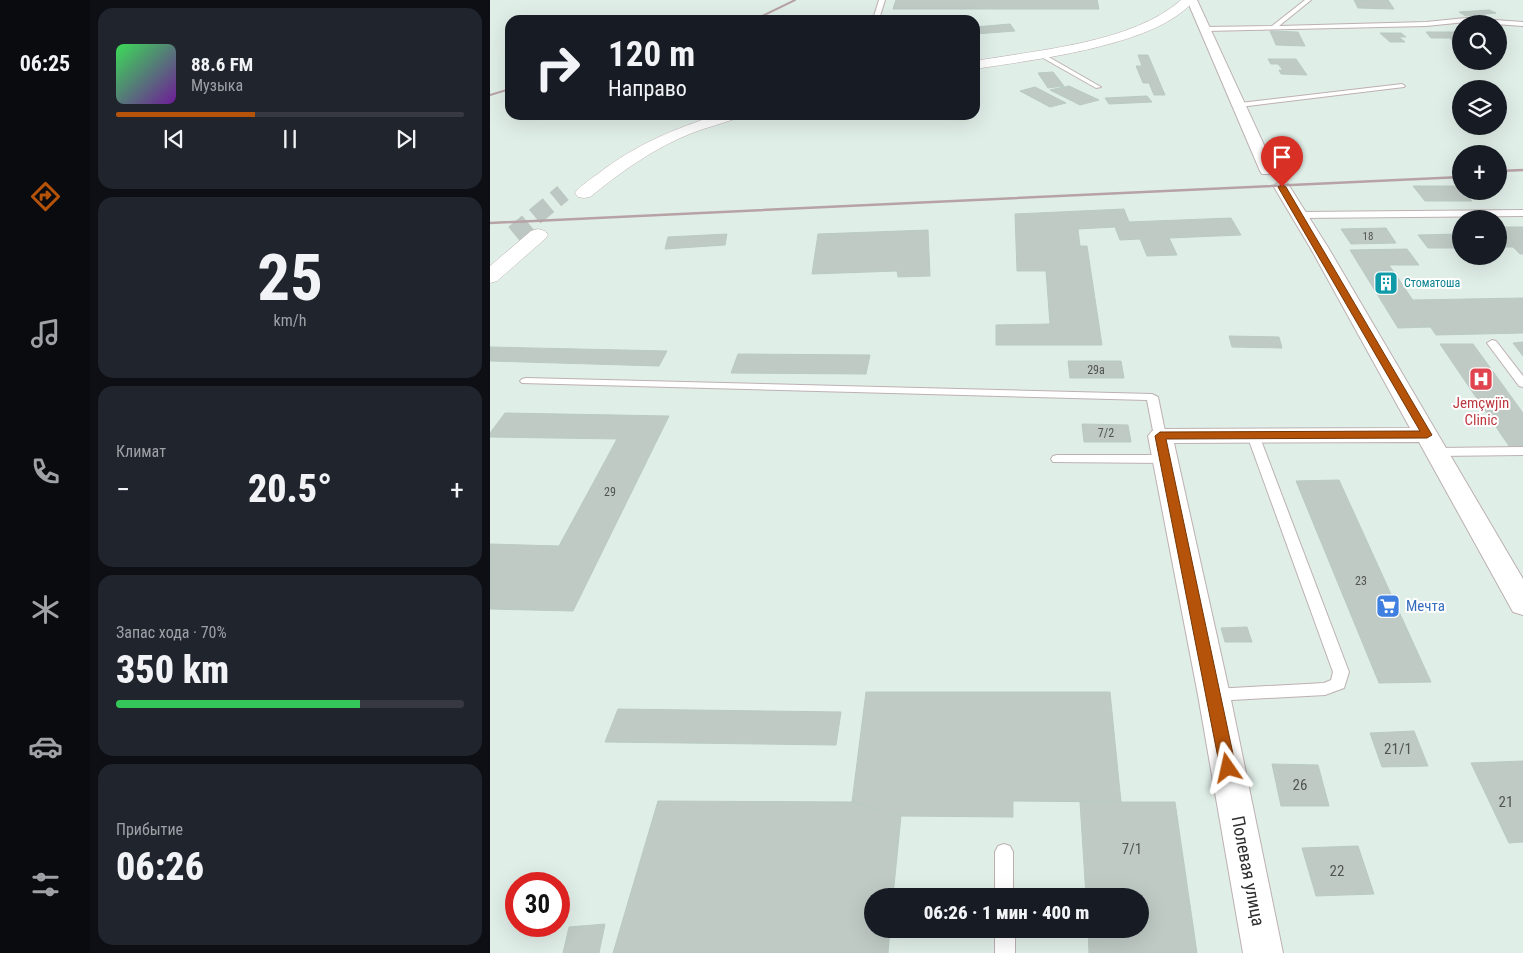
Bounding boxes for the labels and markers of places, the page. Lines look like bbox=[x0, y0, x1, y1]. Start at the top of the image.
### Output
pin bbox=[1261, 136, 1303, 187]
building icon: Стоматоша bbox=[1373, 270, 1399, 296]
place label: Стоматоша bbox=[1404, 276, 1460, 290]
hospital icon: Jemçwjïn Clinic bbox=[1468, 366, 1494, 392]
place label: Jemçwjïn Clinic bbox=[1453, 394, 1509, 429]
supermarket icon: Мечта bbox=[1375, 593, 1401, 619]
place label: Мечта bbox=[1406, 597, 1445, 615]

